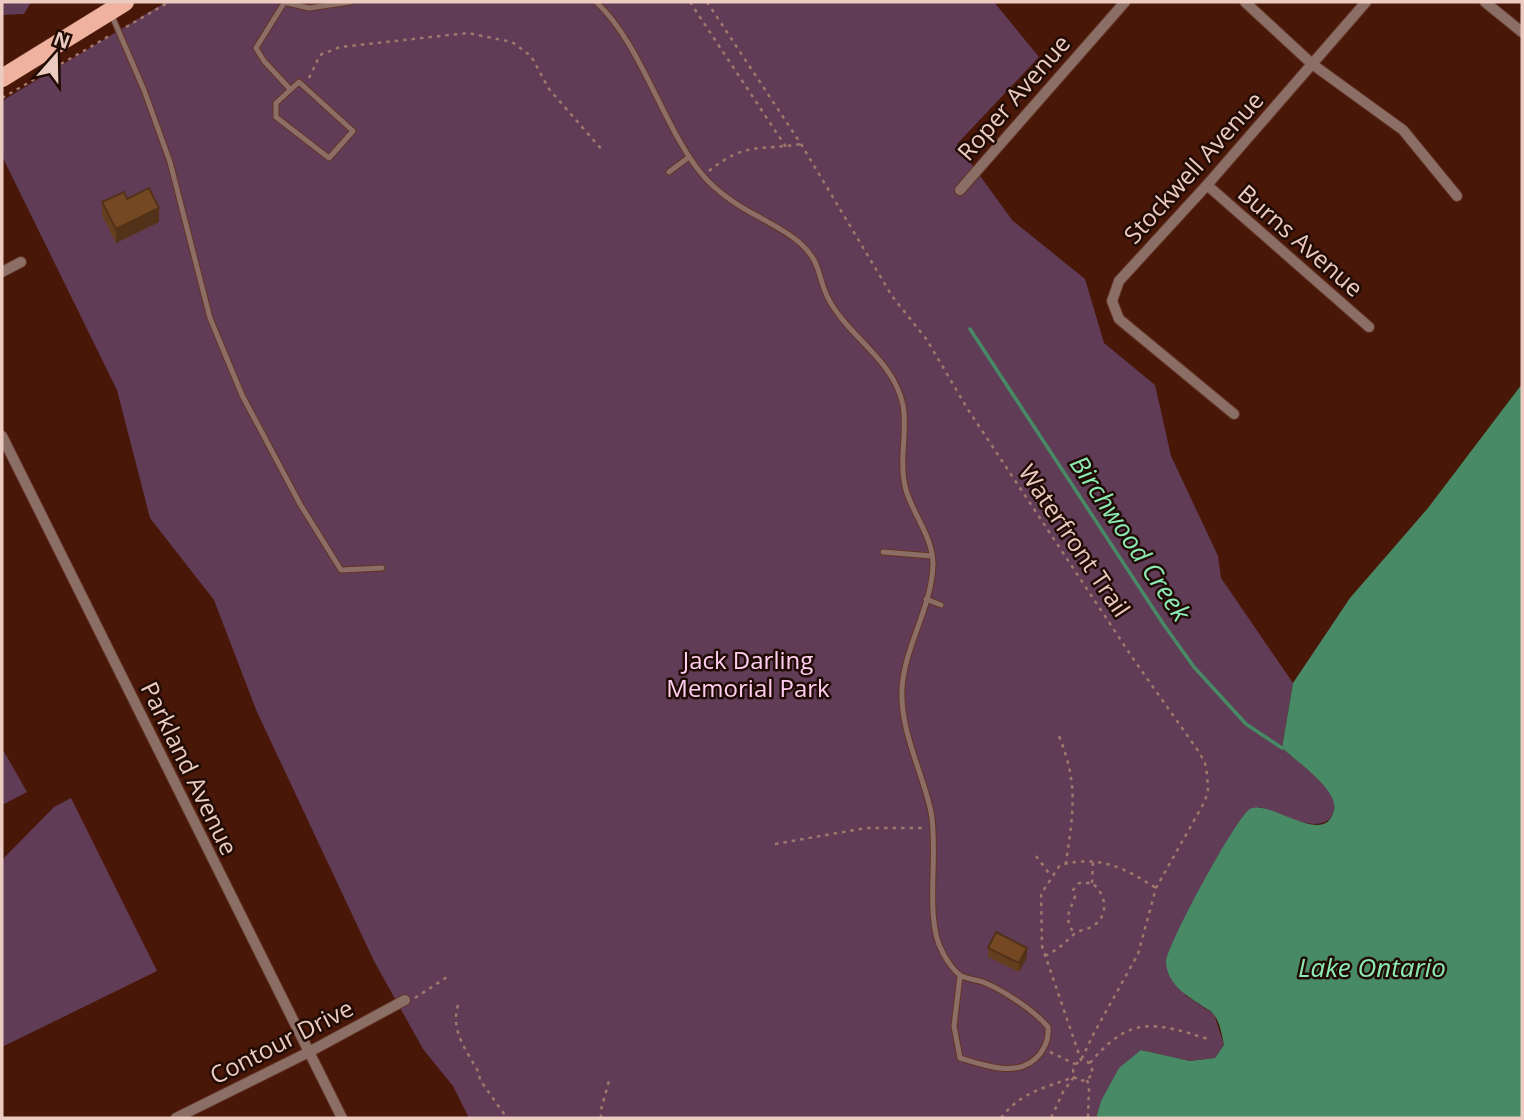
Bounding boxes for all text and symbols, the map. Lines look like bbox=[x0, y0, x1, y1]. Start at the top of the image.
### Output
north arrow bbox=[21, 21, 91, 91]
text: N bbox=[50, 25, 74, 55]
street label: Roper Avenue bbox=[949, 27, 1077, 167]
street label: Stockwell Avenue bbox=[1116, 84, 1270, 250]
street label: Burns Avenue bbox=[1231, 176, 1371, 304]
water label: Birchwood Creek bbox=[1062, 448, 1201, 629]
street label: Waterfront Trail bbox=[1012, 457, 1138, 623]
park label: Jack Darling Memorial Park bbox=[666, 643, 830, 704]
street label: Parkland Avenue bbox=[134, 676, 246, 860]
water label: Lake Ontario bbox=[1298, 949, 1446, 985]
street label: Contour Drive bbox=[204, 991, 358, 1091]

